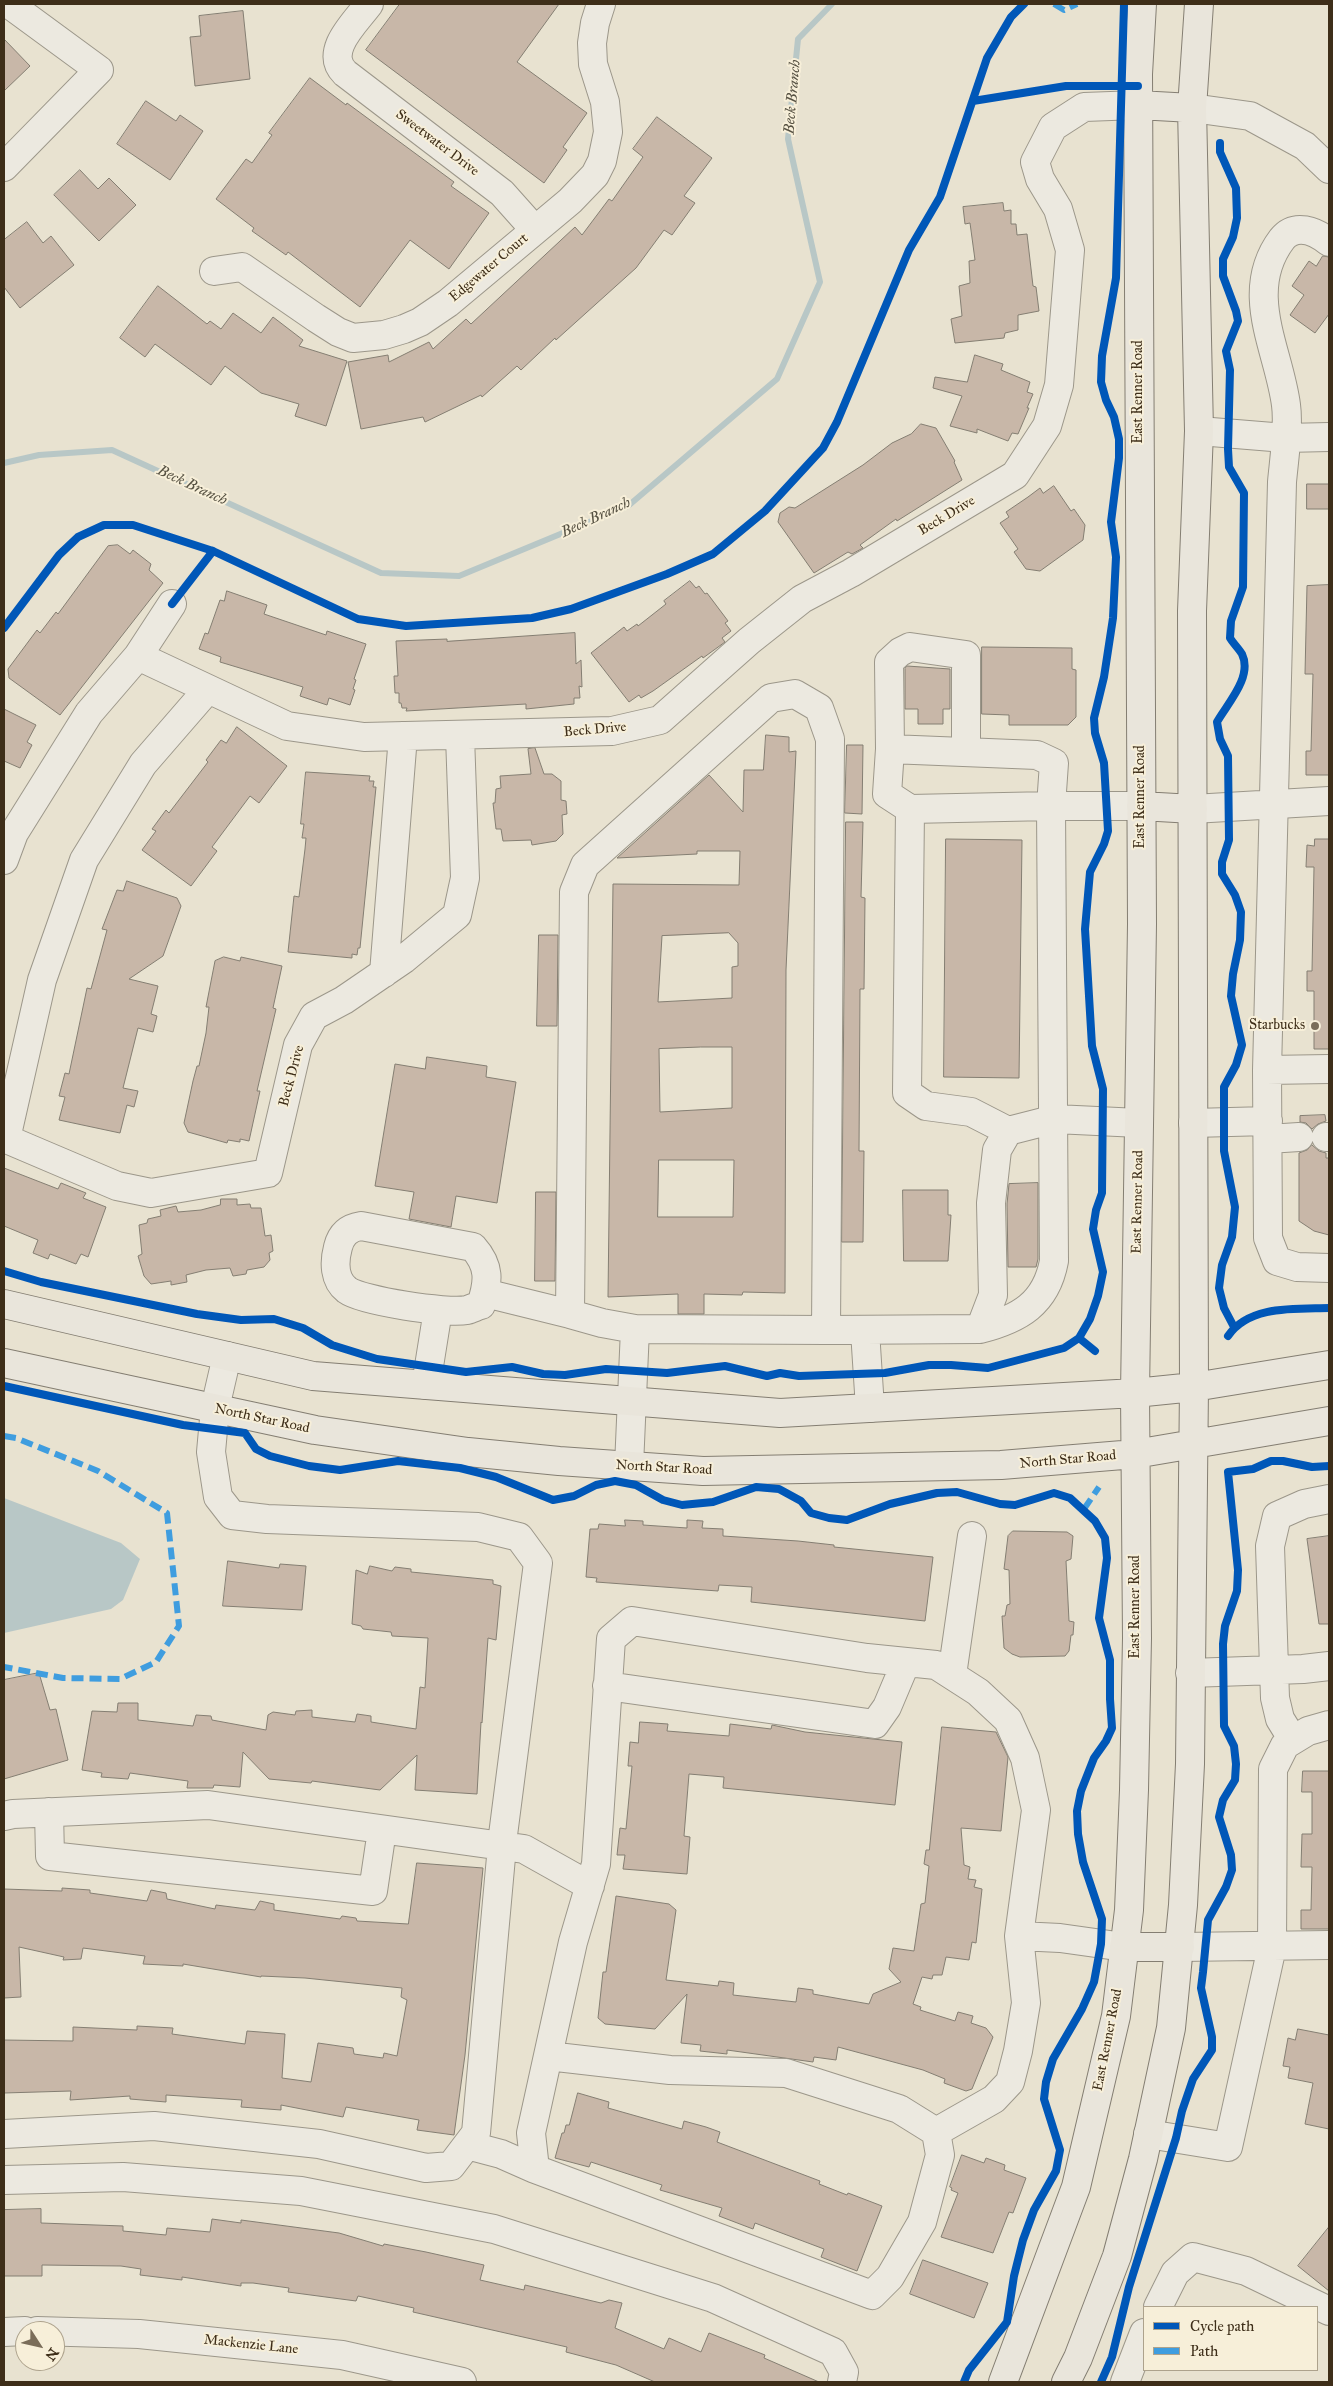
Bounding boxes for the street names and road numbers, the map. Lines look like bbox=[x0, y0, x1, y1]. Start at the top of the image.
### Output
street label: Sweetwater Drive bbox=[392, 106, 482, 180]
street label: Edgewater Court bbox=[446, 230, 532, 306]
street label: East Renner Road bbox=[1131, 340, 1147, 444]
street label: Beck Drive bbox=[916, 493, 978, 539]
street label: Beck Drive bbox=[563, 719, 627, 741]
street label: East Renner Road bbox=[1133, 745, 1149, 849]
street label: Beck Drive bbox=[276, 1043, 308, 1109]
street label: East Renner Road bbox=[1129, 1150, 1147, 1254]
street label: North Star Road bbox=[213, 1401, 311, 1437]
street label: North Star Road bbox=[1019, 1447, 1117, 1473]
street label: North Star Road bbox=[615, 1457, 713, 1479]
street label: East Renner Road bbox=[1128, 1555, 1144, 1659]
street label: East Renner Road bbox=[1090, 1988, 1126, 2092]
street label: Mackenzie Lane bbox=[203, 2332, 299, 2358]

